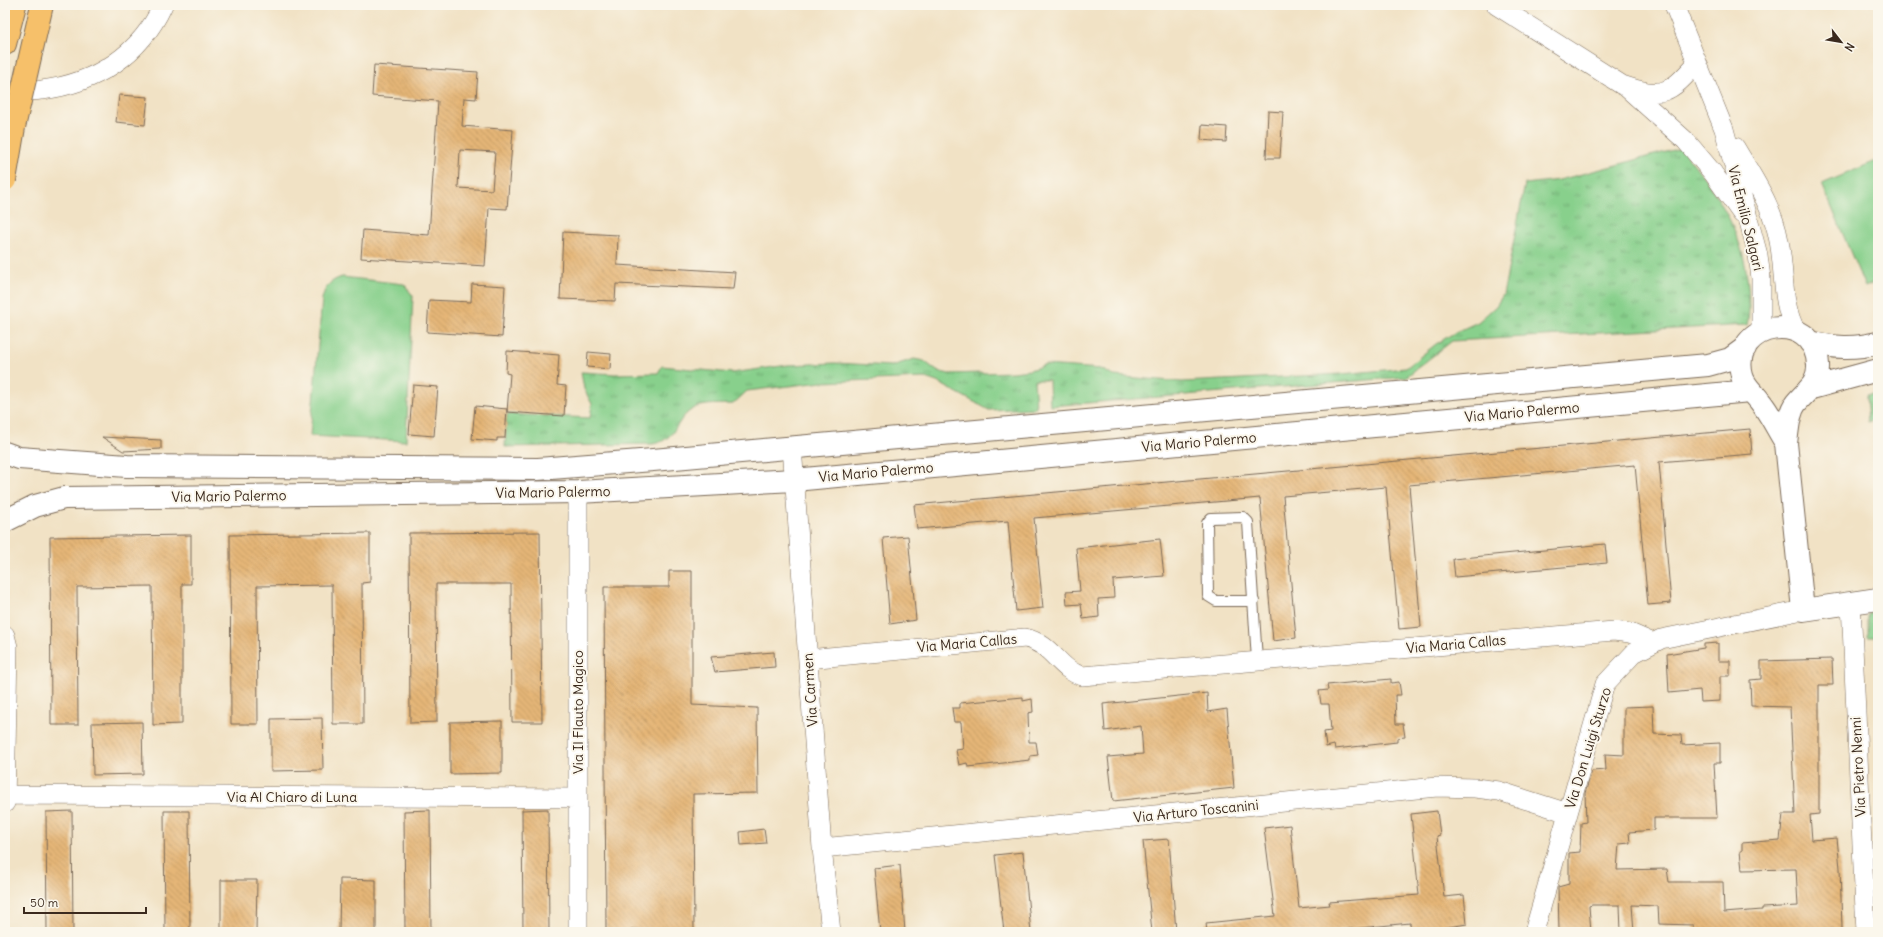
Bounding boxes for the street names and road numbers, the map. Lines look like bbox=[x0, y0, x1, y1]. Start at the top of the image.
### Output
street label: Via Emilio Salgari bbox=[1724, 164, 1768, 272]
street label: Via Mario Palermo bbox=[1464, 398, 1580, 426]
street label: Via Mario Palermo bbox=[1141, 428, 1257, 456]
street label: Via Mario Palermo bbox=[818, 458, 934, 486]
street label: Via Mario Palermo bbox=[495, 482, 611, 502]
street label: Via Mario Palermo bbox=[171, 486, 287, 506]
street label: Via Maria Callas bbox=[916, 630, 1018, 656]
street label: Via Maria Callas bbox=[1405, 631, 1507, 657]
street label: Via Il Flauto Magico bbox=[569, 650, 587, 774]
street label: Via Carmen bbox=[798, 652, 822, 728]
street label: Via Don Luigi Sturzo bbox=[1561, 685, 1615, 811]
street label: Via Pietro Nenni bbox=[1846, 716, 1870, 818]
street label: Via Al Chiaro di Luna bbox=[227, 788, 357, 806]
street label: Via Arturo Toscanini bbox=[1133, 795, 1259, 827]

